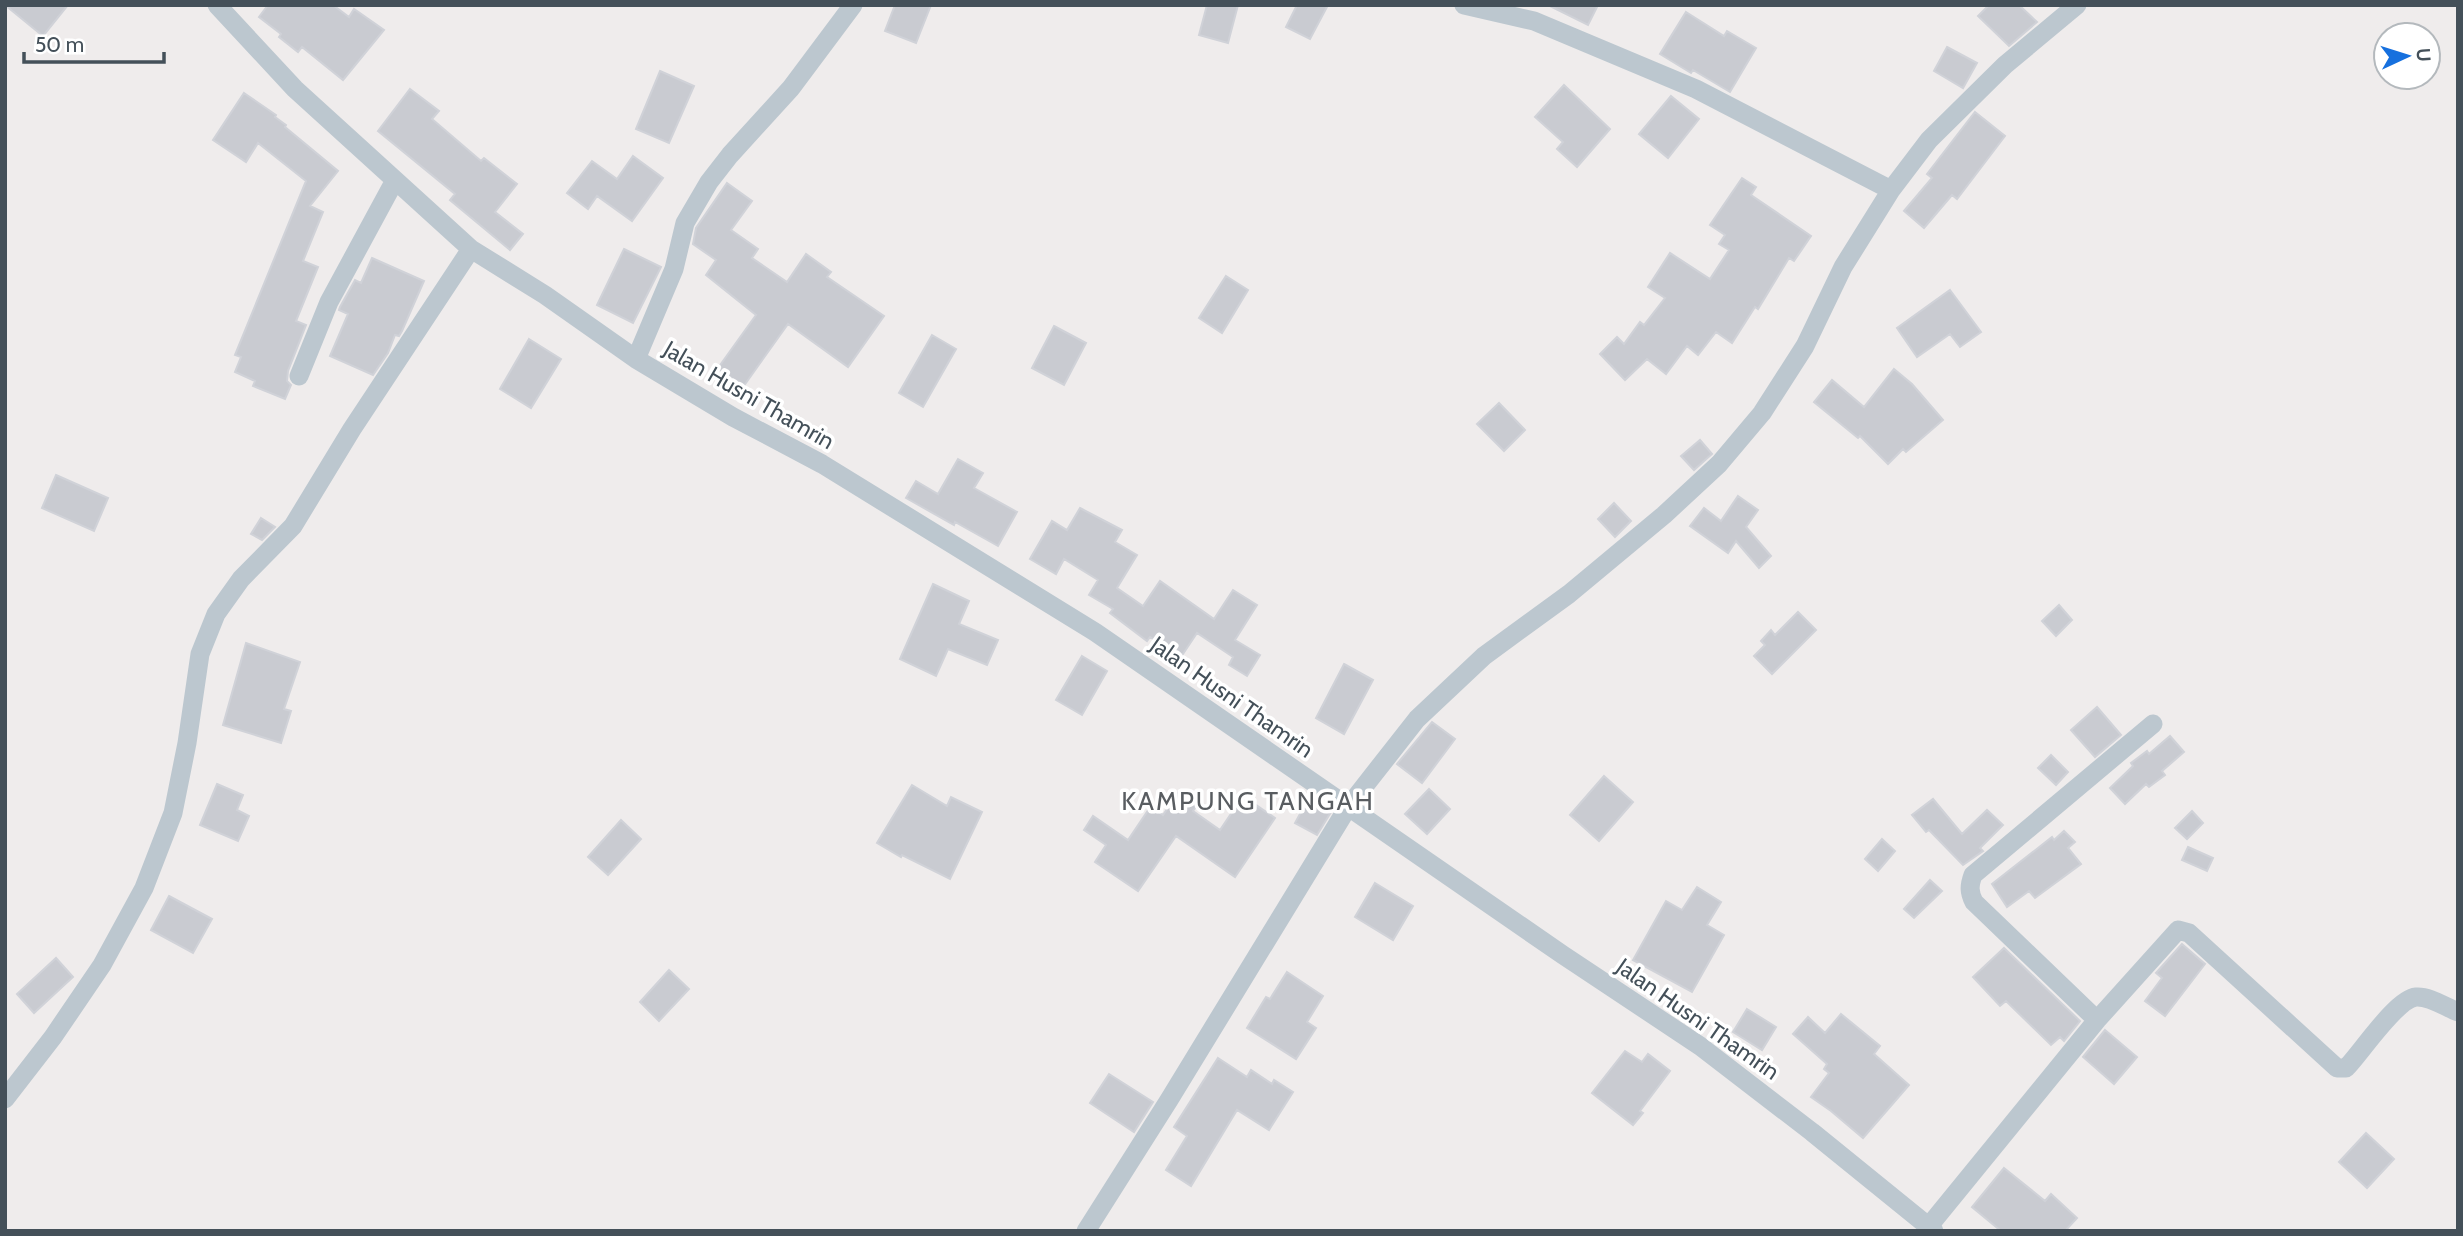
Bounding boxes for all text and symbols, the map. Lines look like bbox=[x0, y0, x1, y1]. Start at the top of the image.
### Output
scale bar bbox=[24, 21, 164, 65]
north arrow bbox=[2372, 21, 2442, 91]
text: 50 m bbox=[35, 32, 84, 57]
text: U bbox=[2412, 47, 2435, 62]
street label: Jalan Husni Thamrin bbox=[658, 334, 839, 455]
street label: Jalan Husni Thamrin bbox=[1144, 630, 1319, 764]
district label: KAMPUNG TANGAH bbox=[1121, 785, 1375, 817]
street label: Jalan Husni Thamrin bbox=[1610, 952, 1785, 1086]

